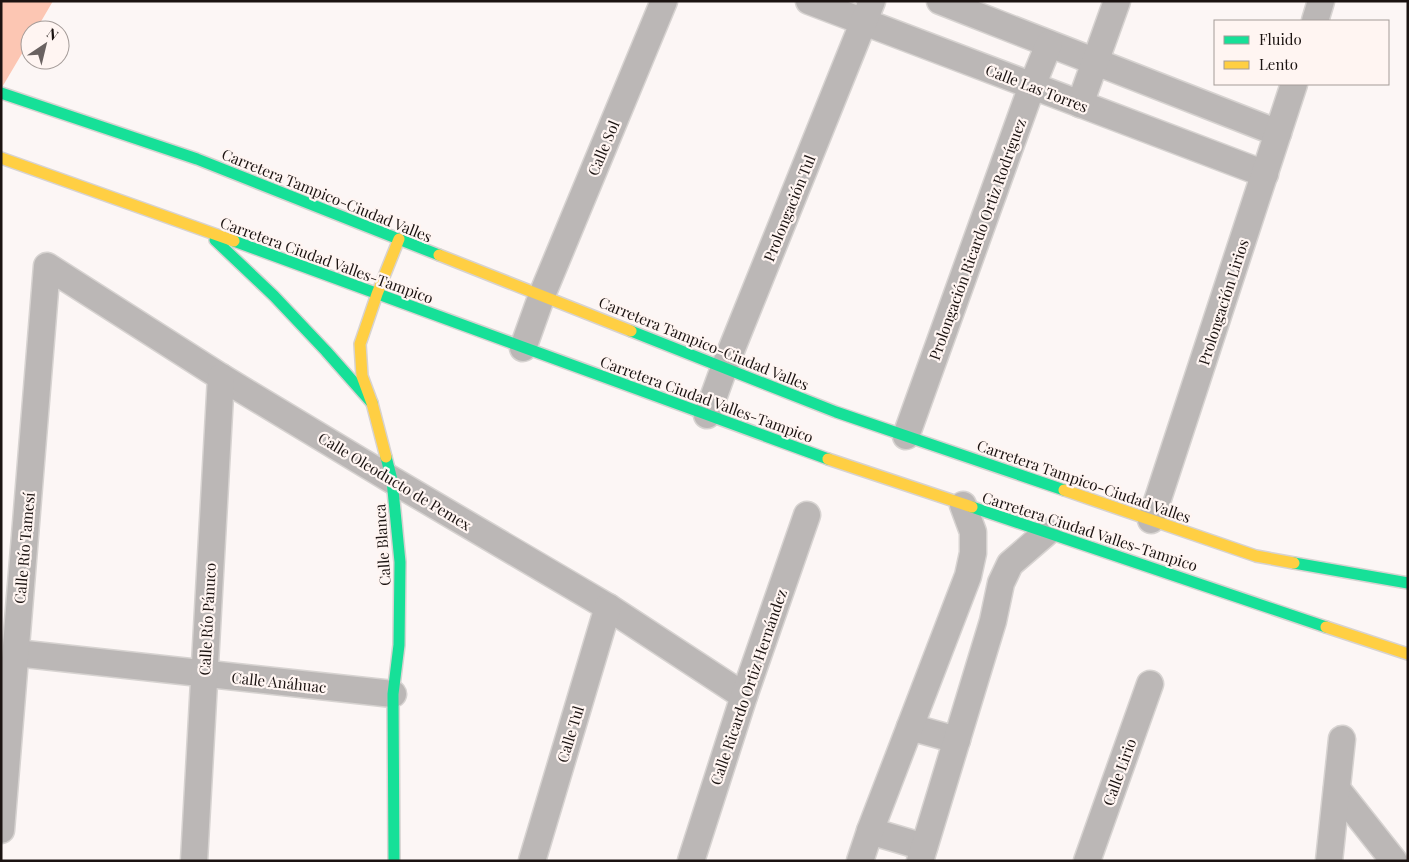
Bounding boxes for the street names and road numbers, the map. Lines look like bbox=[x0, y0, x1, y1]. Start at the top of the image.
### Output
street label: Calle Las Torres bbox=[983, 59, 1091, 117]
street label: Prolongación Ricardo Ortiz Rodríguez bbox=[924, 115, 1030, 363]
street label: Calle Sol bbox=[582, 117, 624, 179]
street label: Carretera Tampico-Ciudad Valles bbox=[219, 144, 435, 246]
street label: Prolongación Tul bbox=[759, 152, 819, 264]
street label: Carretera Ciudad Valles-Tampico bbox=[218, 212, 436, 308]
street label: Prolongación Lirios bbox=[1193, 236, 1253, 368]
street label: Carretera Tampico-Ciudad Valles bbox=[596, 292, 812, 394]
street label: Carretera Ciudad Valles-Tampico bbox=[598, 351, 816, 447]
street label: Calle Oleoducto de Pemex bbox=[315, 427, 475, 535]
street label: Carretera Tampico-Ciudad Valles bbox=[974, 435, 1194, 527]
street label: Carretera Ciudad Valles-Tampico bbox=[980, 487, 1200, 575]
street label: Calle Río Tamesí bbox=[9, 491, 39, 605]
street label: Calle Blanca bbox=[369, 503, 395, 587]
street label: Calle Río Pánuco bbox=[194, 562, 220, 676]
street label: Calle Ricardo Ortiz Hernández bbox=[705, 586, 791, 788]
street label: Calle Anáhuac bbox=[231, 667, 327, 697]
street label: Calle Tul bbox=[552, 703, 588, 765]
street label: Calle Lirio bbox=[1098, 736, 1140, 808]

